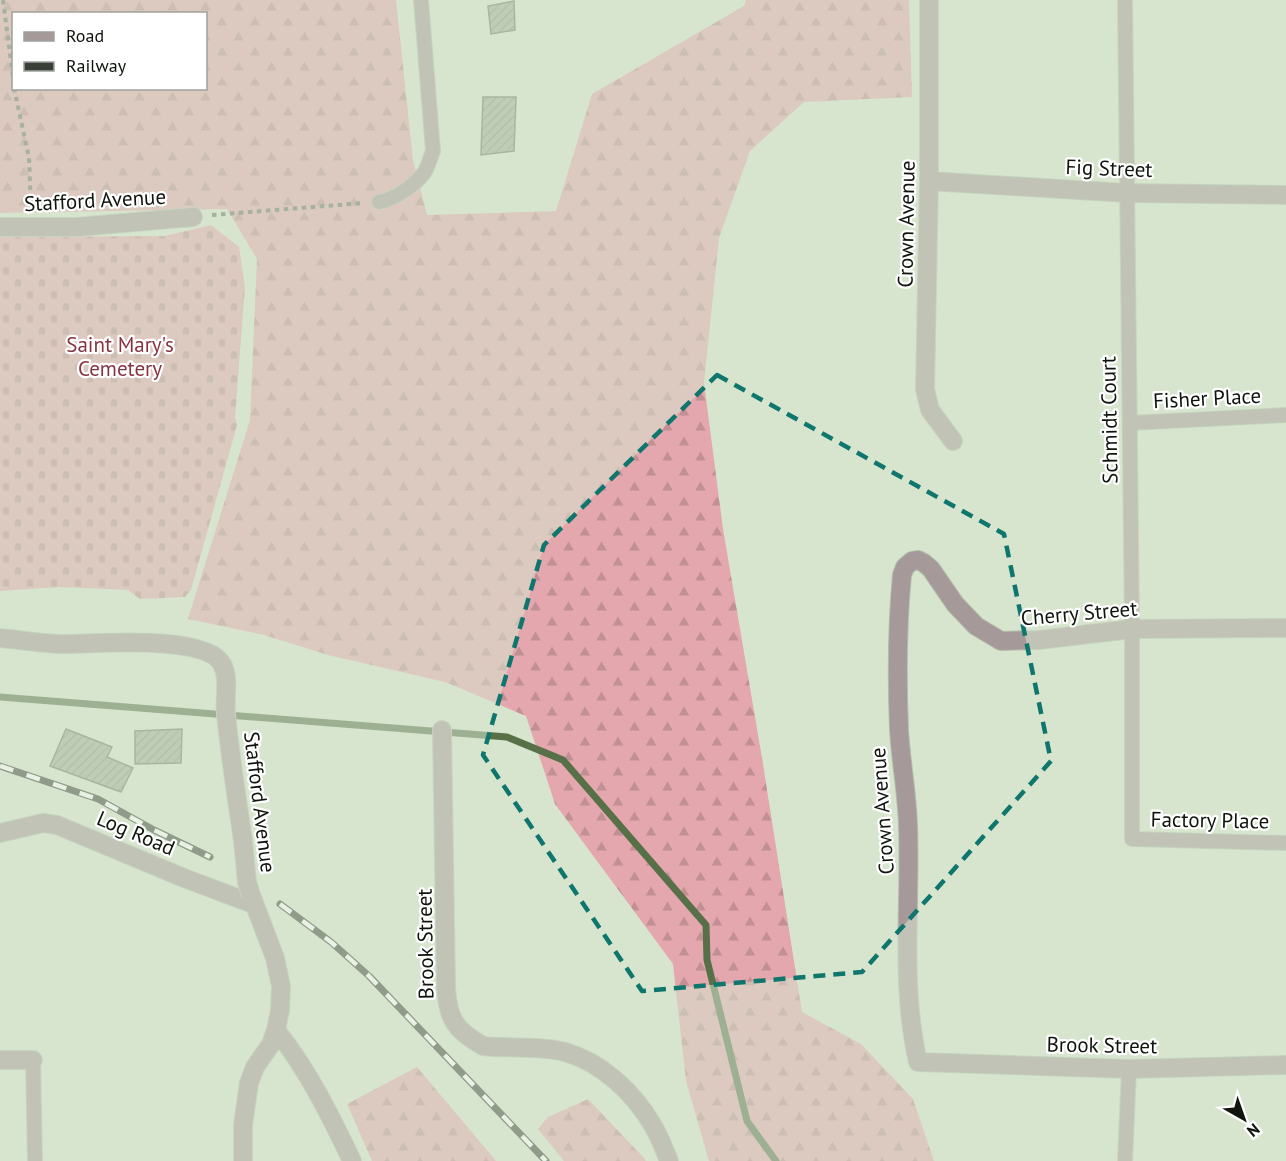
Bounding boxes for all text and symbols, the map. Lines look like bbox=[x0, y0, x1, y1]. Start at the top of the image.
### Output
legend bbox=[12, 12, 207, 90]
text: Road bbox=[66, 24, 104, 47]
text: Railway bbox=[66, 54, 127, 77]
street label: Fig Street bbox=[1065, 153, 1153, 183]
street label: Crown Avenue bbox=[891, 160, 921, 288]
street label: Stafford Avenue bbox=[23, 183, 167, 217]
park label: Saint Mary's Cemetery bbox=[66, 331, 174, 382]
street label: Schmidt Court bbox=[1094, 356, 1124, 484]
street label: Fisher Place bbox=[1152, 382, 1262, 414]
street label: Cherry Street bbox=[1020, 594, 1138, 632]
street label: Stafford Avenue bbox=[238, 730, 282, 874]
street label: Crown Avenue bbox=[864, 747, 900, 875]
street label: Log Road bbox=[93, 805, 179, 861]
street label: Factory Place bbox=[1150, 805, 1270, 835]
street label: Brook Street bbox=[411, 888, 439, 1000]
street label: Brook Street bbox=[1046, 1031, 1158, 1059]
north arrow bbox=[1214, 1089, 1274, 1149]
text: N bbox=[1243, 1119, 1264, 1142]

